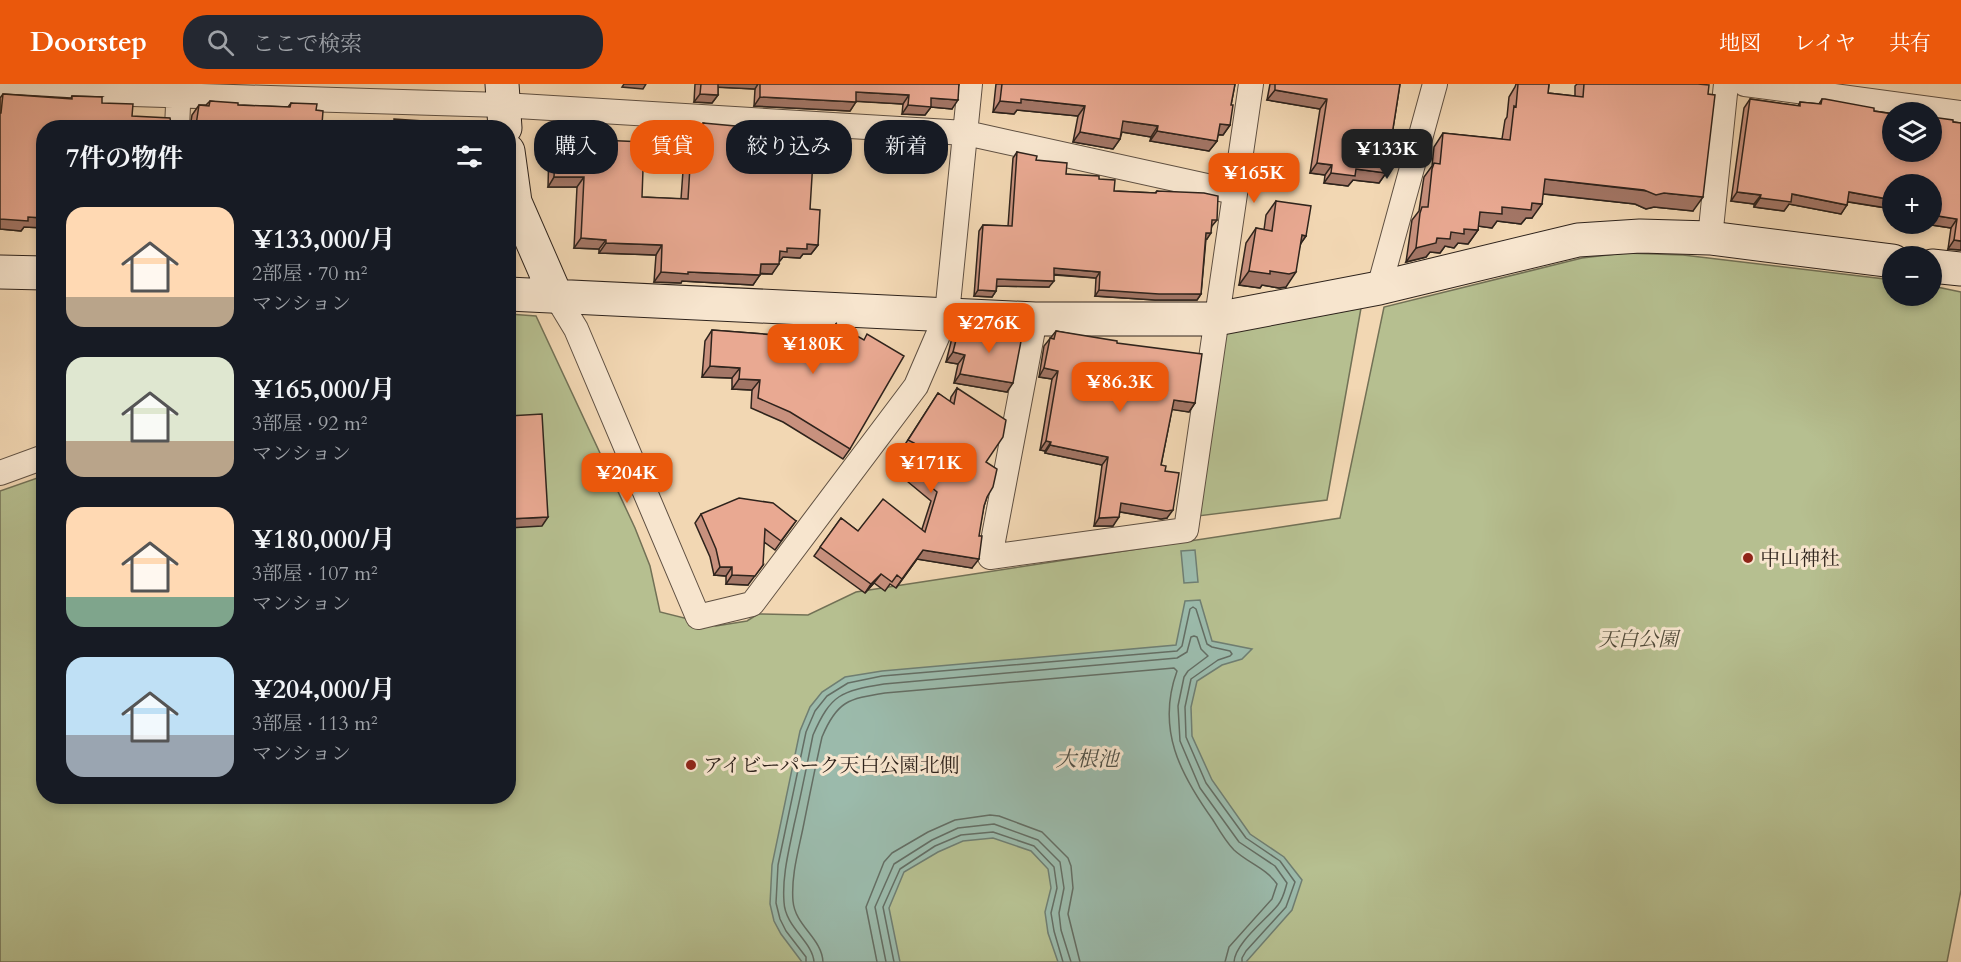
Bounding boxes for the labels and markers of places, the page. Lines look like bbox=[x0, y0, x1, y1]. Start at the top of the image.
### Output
pin: ¥133K bbox=[1345, 129, 1429, 180]
pin: ¥165K bbox=[1212, 153, 1296, 204]
pin: ¥276K bbox=[947, 303, 1031, 354]
pin: ¥180K bbox=[771, 324, 855, 375]
pin: ¥86.3K bbox=[1071, 362, 1169, 413]
pin: ¥171K bbox=[889, 443, 973, 494]
pin: ¥204K bbox=[585, 453, 669, 504]
place label: 中山神社 bbox=[1760, 545, 1840, 572]
marker: 中山神社 bbox=[1741, 551, 1755, 565]
place label: アイビーパーク天白公園北側 bbox=[703, 752, 959, 779]
marker: アイビーパーク天白公園北側 bbox=[684, 758, 698, 772]

